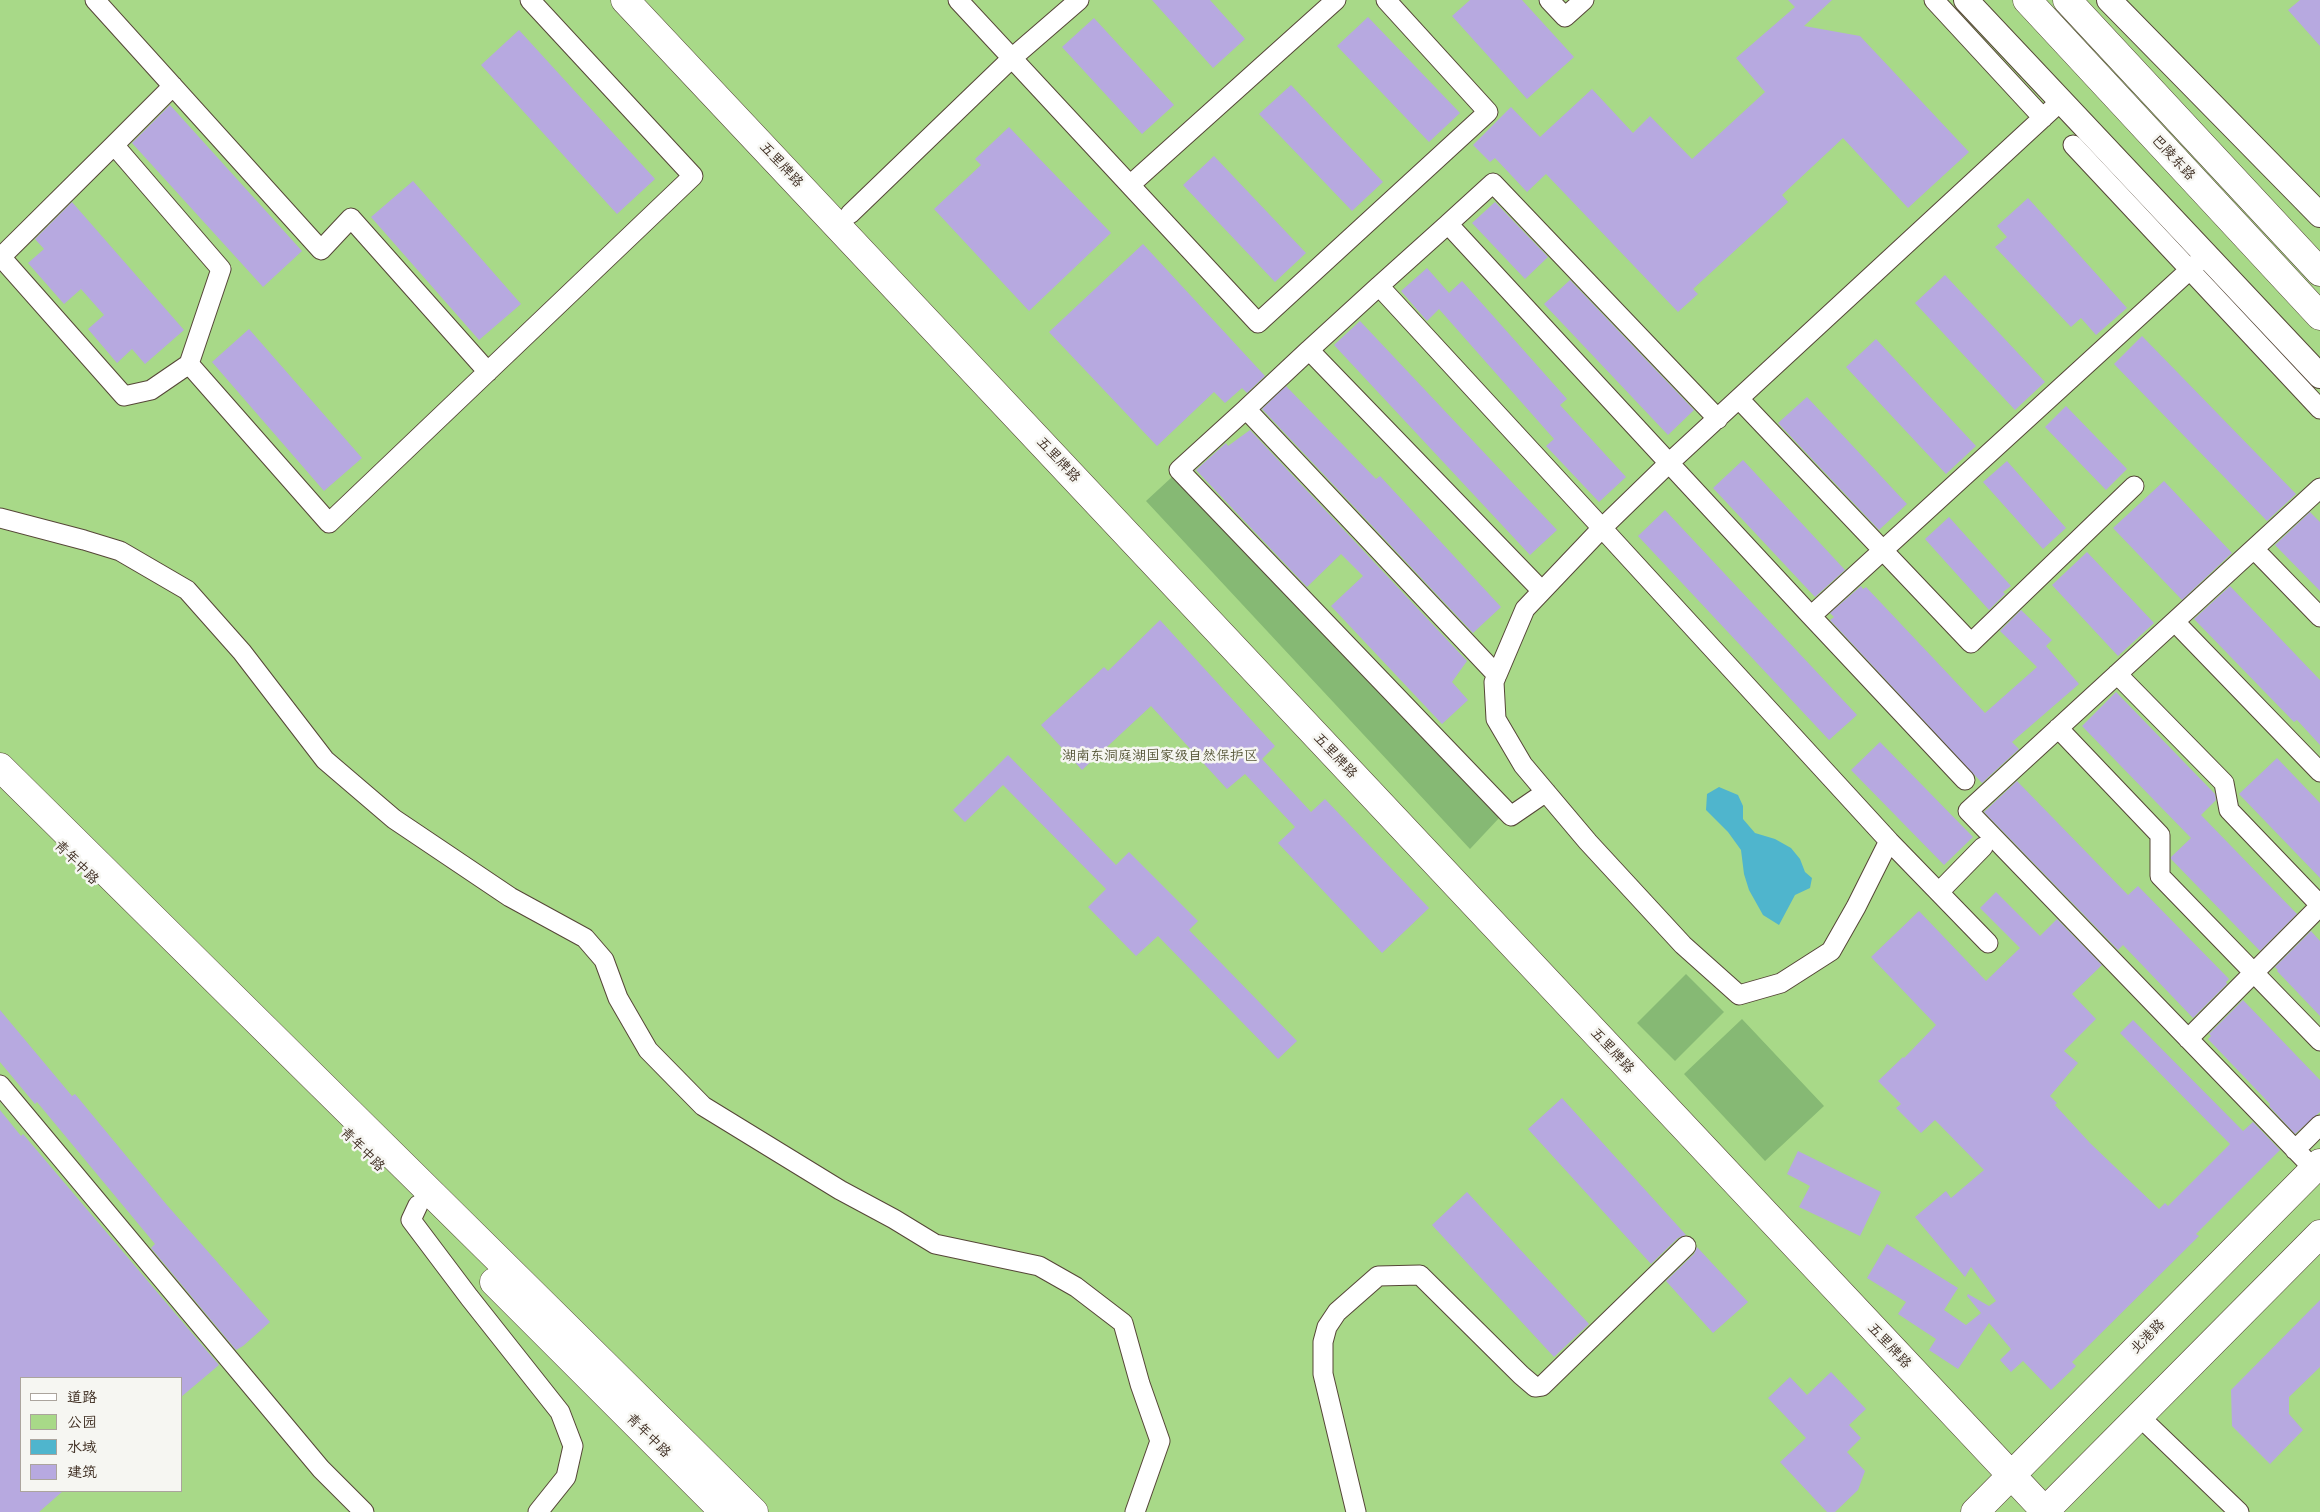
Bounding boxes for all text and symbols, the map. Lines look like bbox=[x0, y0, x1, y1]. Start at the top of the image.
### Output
street label: 巴陵东路 bbox=[2148, 132, 2198, 184]
street label: 五里牌路 bbox=[756, 139, 806, 191]
street label: 五里牌路 bbox=[1033, 434, 1083, 486]
street label: 五里牌路 bbox=[1310, 730, 1360, 782]
park label: 湖南东洞庭湖国家级自然保护区 bbox=[1062, 748, 1258, 764]
street label: 青年中路 bbox=[50, 837, 102, 889]
street label: 五里牌路 bbox=[1587, 1025, 1637, 1077]
street label: 青年中路 bbox=[336, 1124, 388, 1176]
street label: 北港路 bbox=[2127, 1316, 2169, 1358]
street label: 五里牌路 bbox=[1864, 1320, 1914, 1372]
legend bbox=[20, 1377, 182, 1492]
text: 道路 bbox=[67, 1384, 97, 1410]
text: 公园 bbox=[67, 1409, 97, 1435]
street label: 青年中路 bbox=[622, 1410, 674, 1462]
text: 水域 bbox=[67, 1434, 97, 1460]
text: 建筑 bbox=[67, 1459, 97, 1485]

